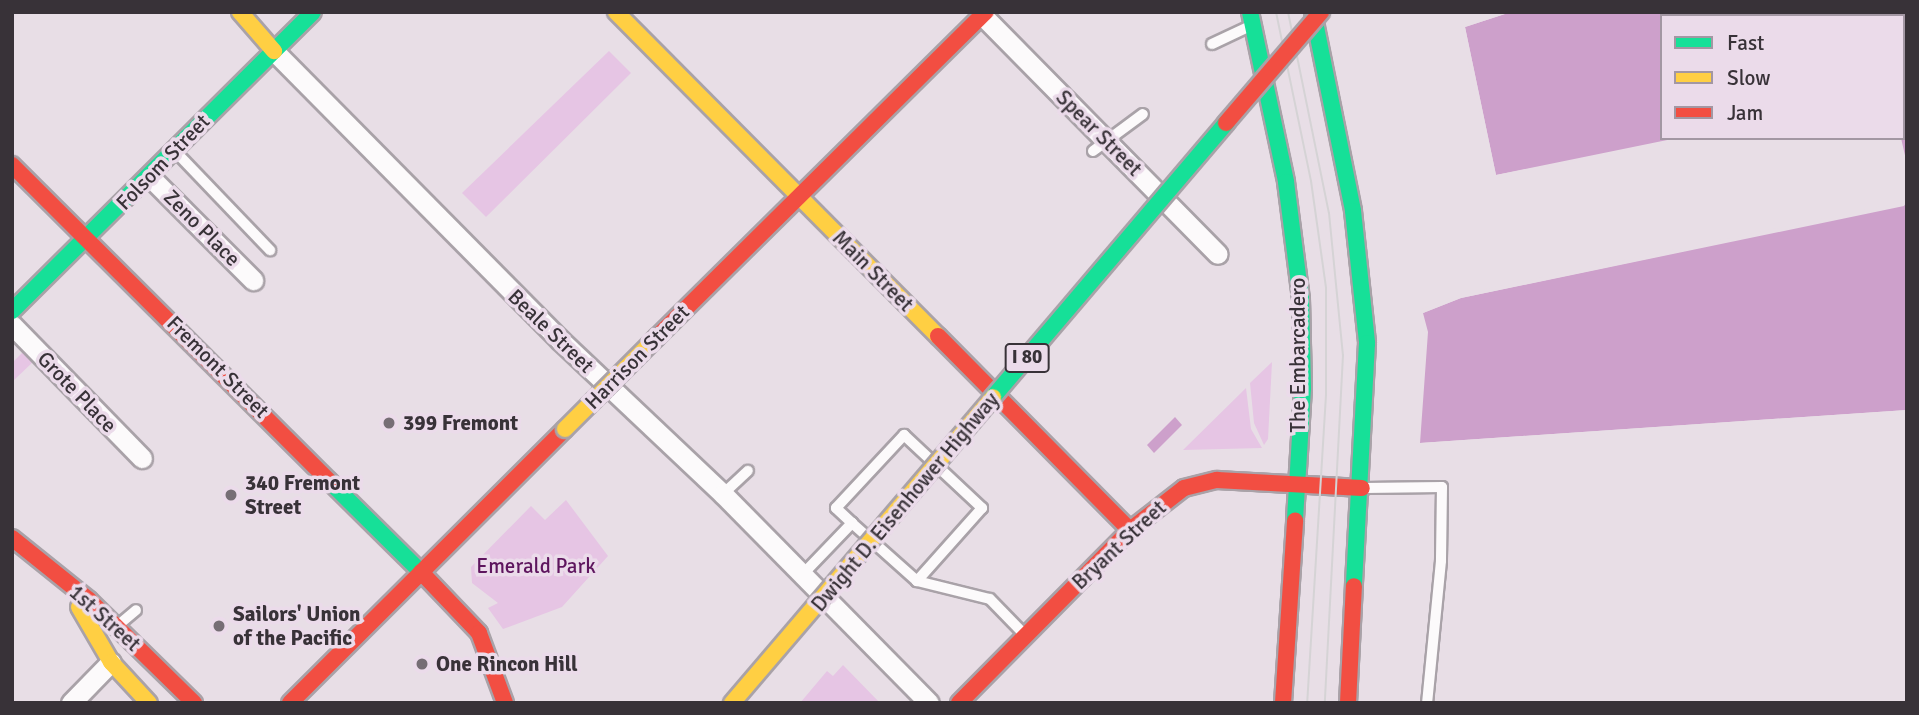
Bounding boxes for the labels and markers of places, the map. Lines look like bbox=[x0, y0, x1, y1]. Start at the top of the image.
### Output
place label: 399 Fremont bbox=[403, 410, 518, 436]
marker: 399 Fremont bbox=[381, 415, 397, 431]
place label: 340 Fremont Street bbox=[245, 470, 360, 520]
marker: 340 Fremont Street bbox=[223, 487, 239, 503]
place label: Sailors' Union of the Pacific bbox=[233, 601, 361, 651]
marker: Sailors' Union of the Pacific bbox=[211, 618, 227, 634]
place label: One Rincon Hill bbox=[436, 651, 578, 677]
marker: One Rincon Hill bbox=[414, 656, 430, 672]

